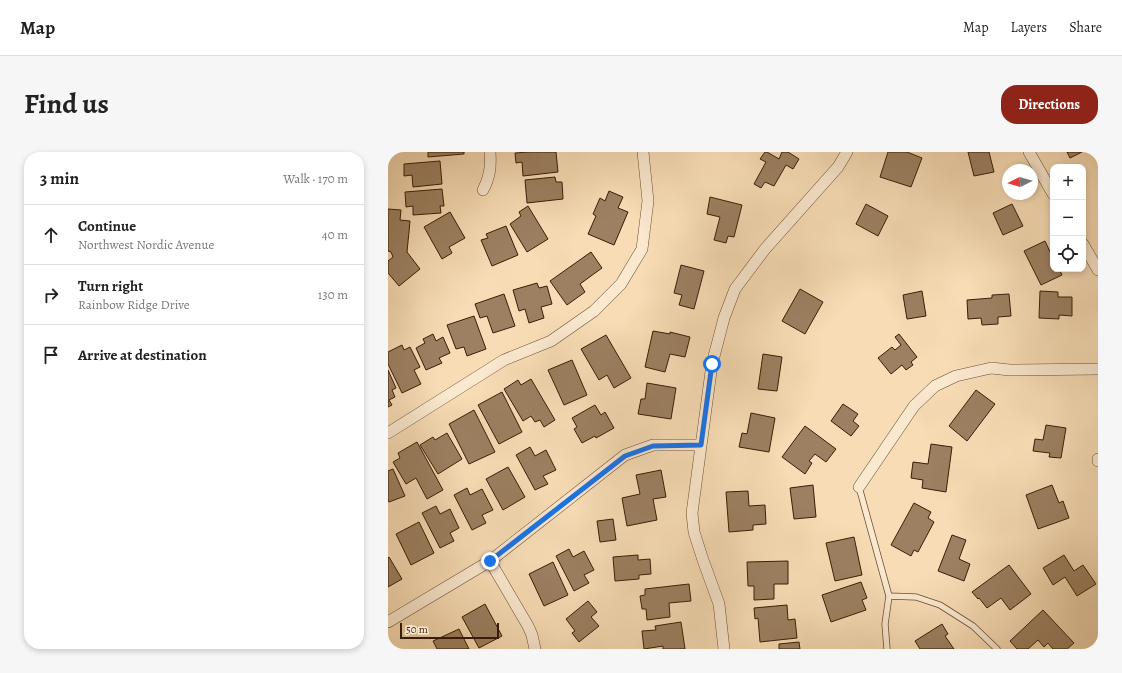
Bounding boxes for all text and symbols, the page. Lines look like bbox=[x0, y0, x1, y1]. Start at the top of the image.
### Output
text: Map bbox=[20, 15, 55, 41]
text: Map bbox=[963, 18, 989, 37]
text: Layers bbox=[1011, 18, 1047, 37]
text: Share bbox=[1069, 18, 1102, 37]
text: Find us bbox=[24, 85, 109, 123]
button: Directions bbox=[1001, 85, 1098, 124]
north arrow bbox=[1002, 164, 1038, 200]
map controls bbox=[1050, 164, 1086, 272]
button: + bbox=[1050, 164, 1086, 200]
text: 3 min bbox=[40, 167, 79, 190]
text: Walk · 170 m bbox=[283, 170, 348, 187]
button: − bbox=[1050, 200, 1086, 236]
text: Continue bbox=[78, 216, 136, 236]
icon: ahead bbox=[40, 224, 62, 246]
text: 40 m bbox=[322, 226, 348, 243]
text: Northwest Nordic Avenue bbox=[78, 236, 214, 253]
button: locate bbox=[1050, 236, 1086, 272]
text: Turn right bbox=[78, 276, 143, 296]
icon: right bbox=[40, 284, 62, 306]
text: 130 m bbox=[318, 286, 348, 303]
text: Rainbow Ridge Drive bbox=[78, 296, 190, 313]
icon: arrive bbox=[40, 344, 62, 366]
text: Arrive at destination bbox=[78, 345, 207, 365]
route start bbox=[703, 355, 721, 373]
route end bbox=[481, 552, 499, 570]
scale bar bbox=[400, 621, 499, 640]
text: 50 m bbox=[406, 622, 428, 637]

